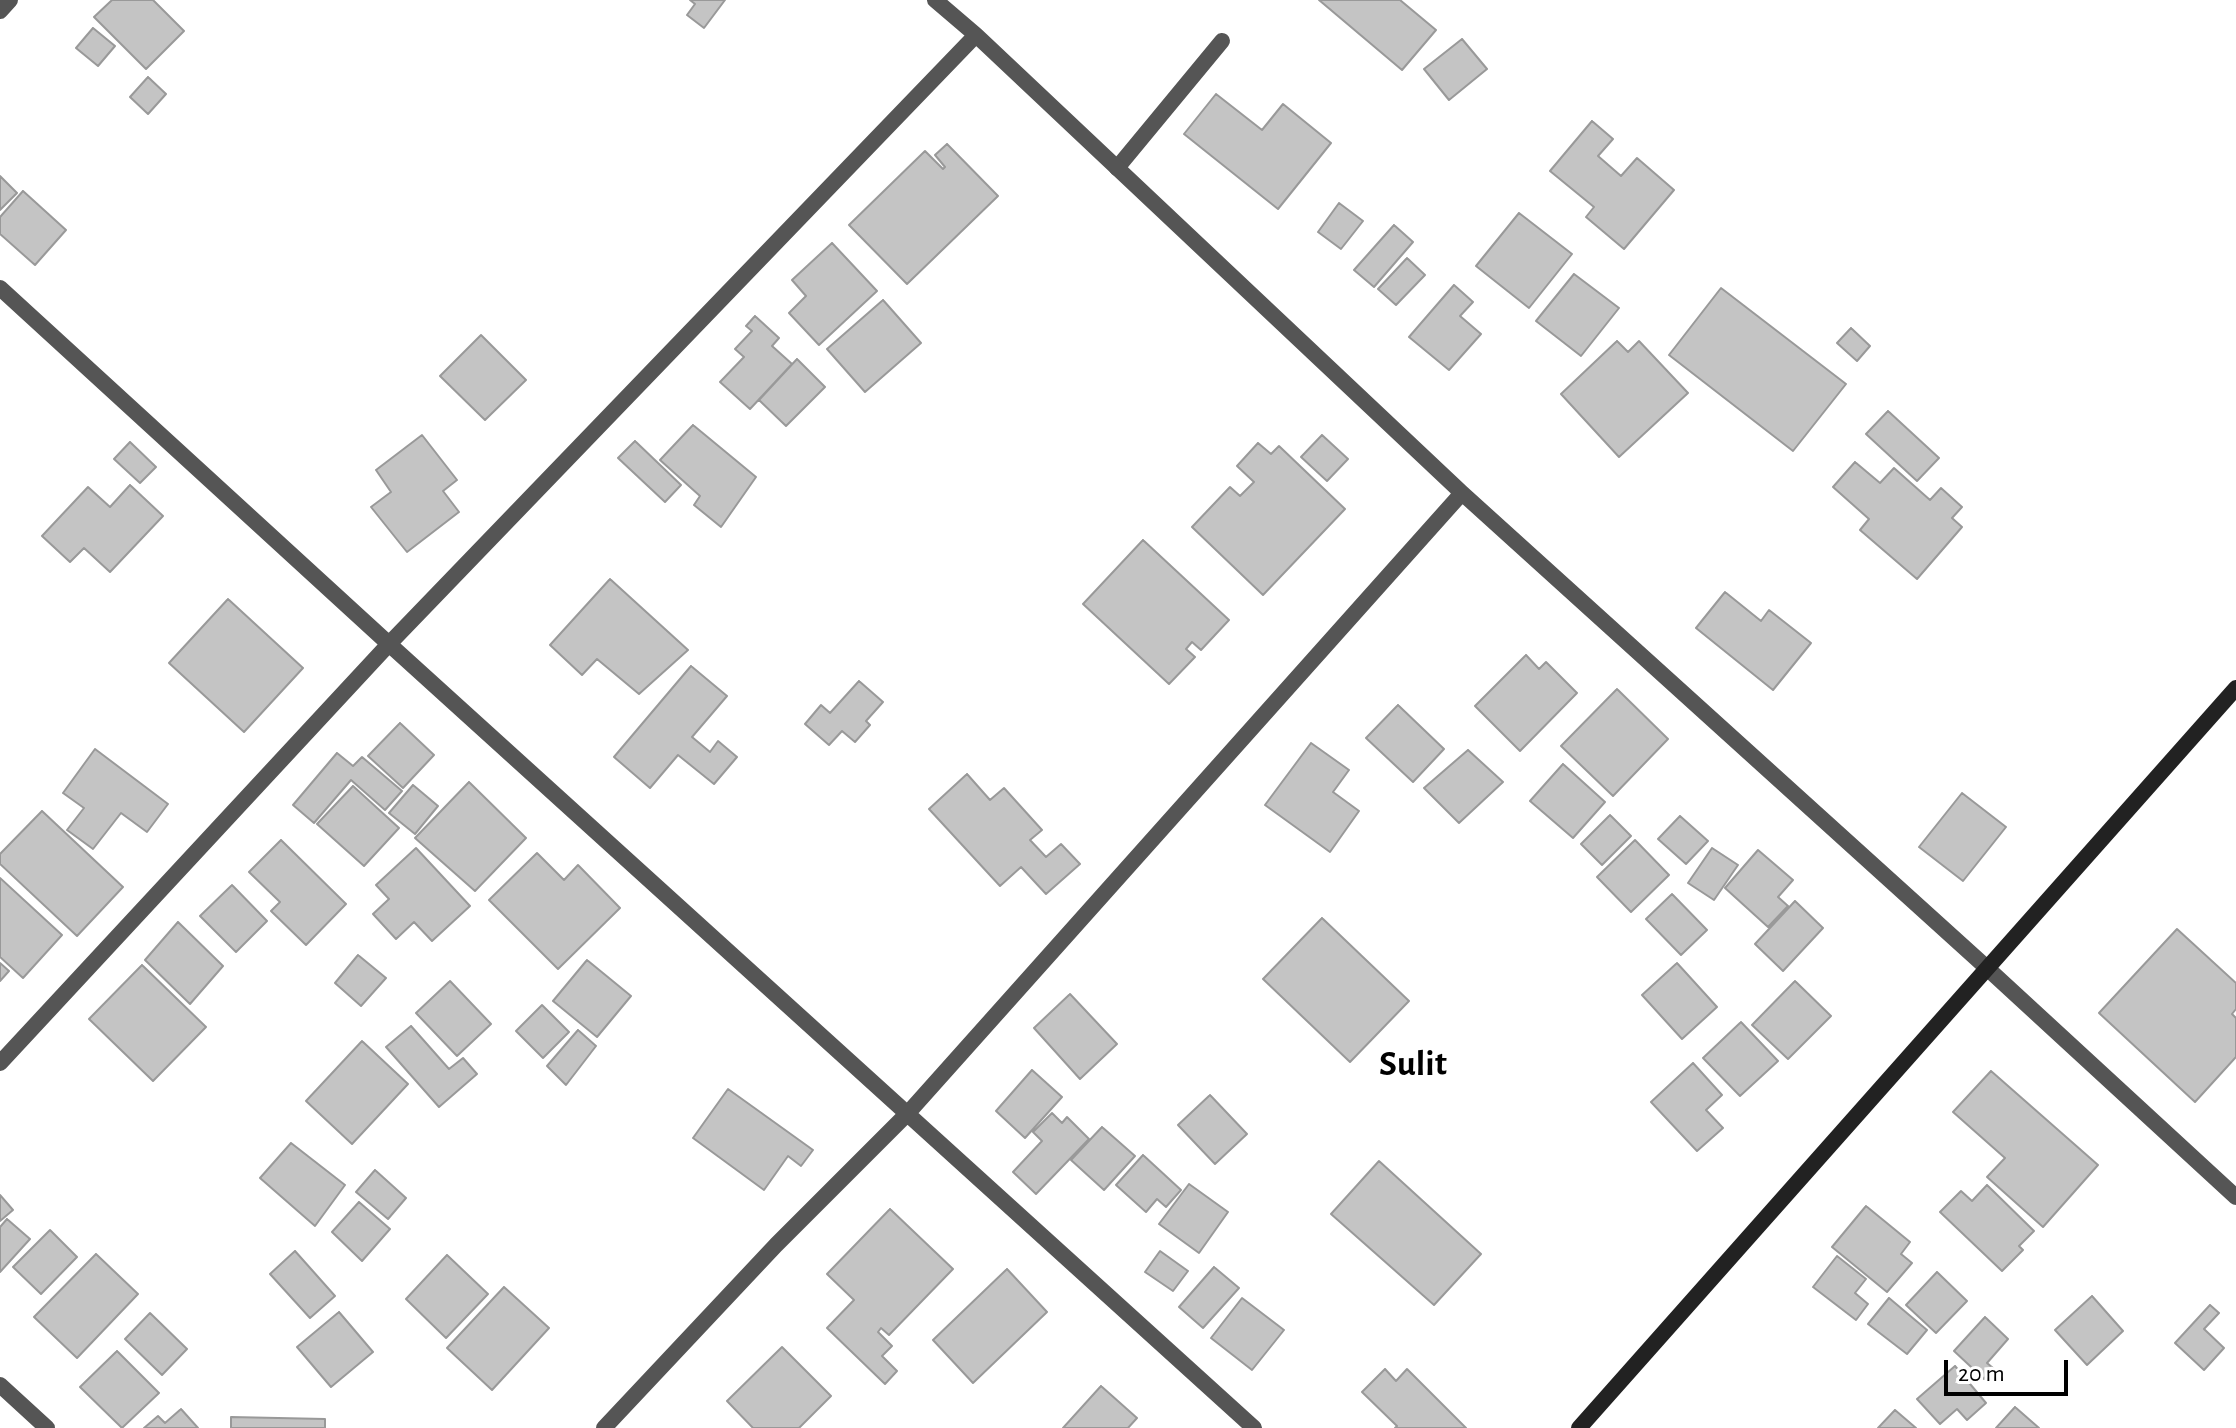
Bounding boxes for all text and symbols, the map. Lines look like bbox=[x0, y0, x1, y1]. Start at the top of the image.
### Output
district label: Sulit bbox=[1379, 1042, 1447, 1086]
scale bar bbox=[1948, 1344, 2072, 1394]
text: 20 m bbox=[1958, 1362, 2005, 1386]

